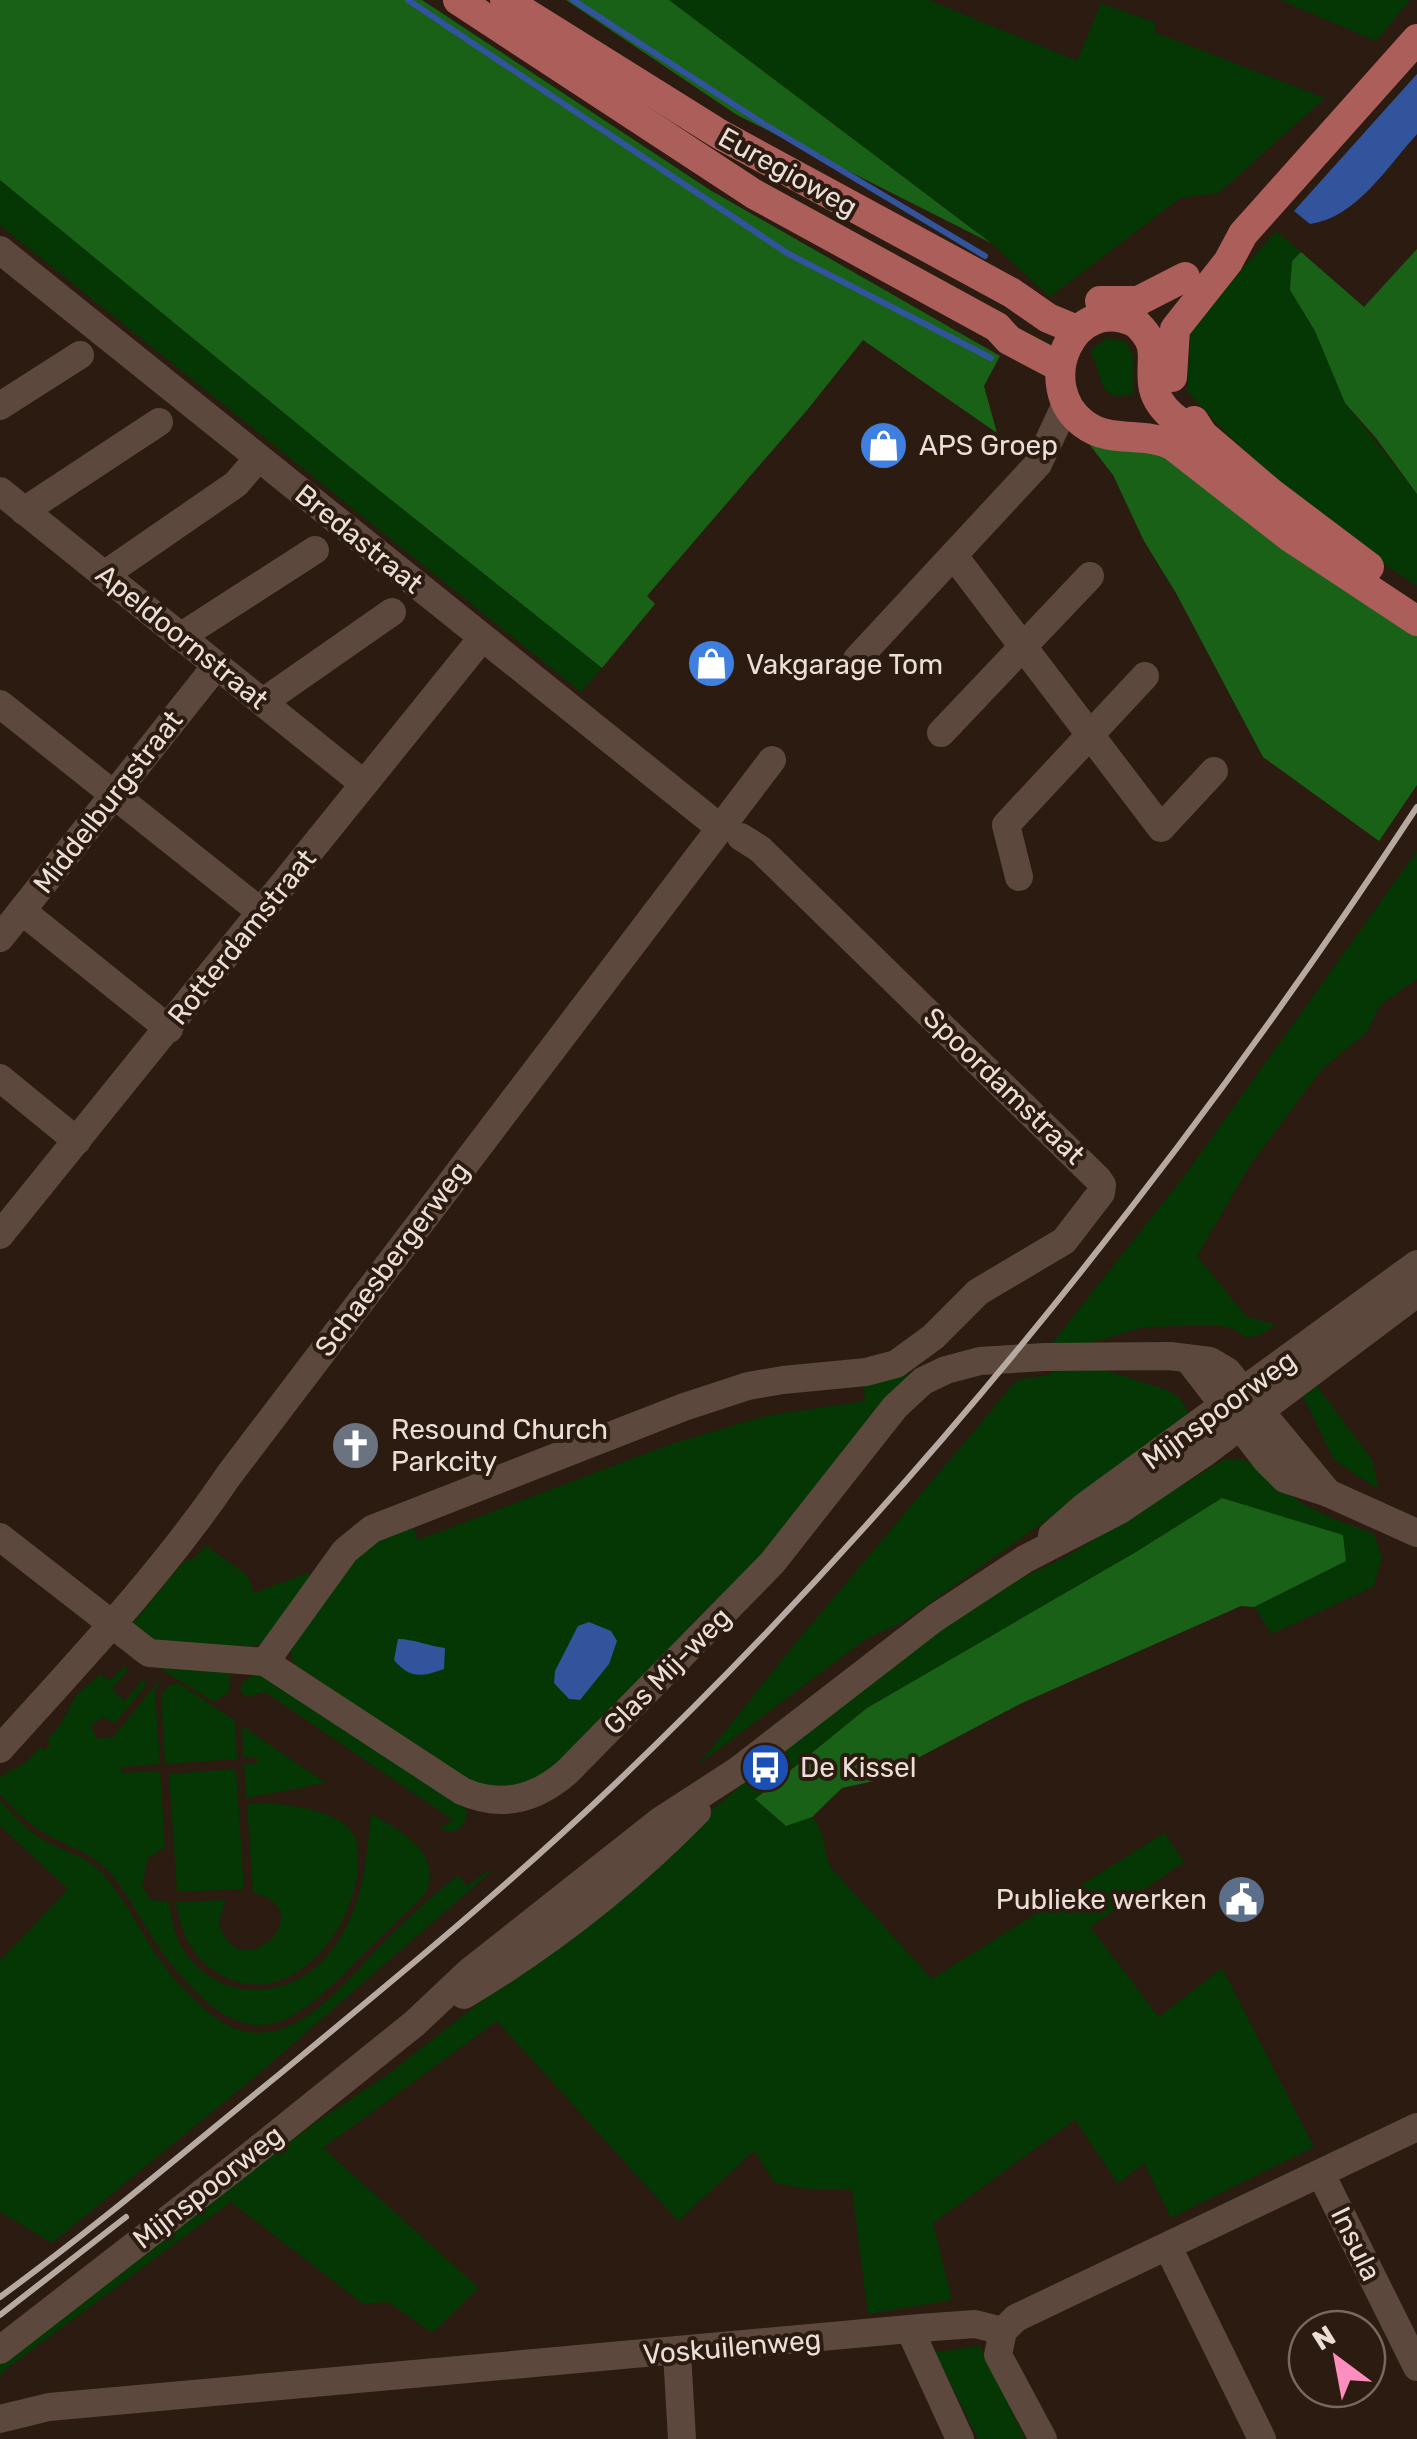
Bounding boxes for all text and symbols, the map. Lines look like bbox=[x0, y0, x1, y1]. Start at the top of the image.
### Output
street label: Euregioweg bbox=[713, 120, 863, 224]
shop icon: APS Groep bbox=[858, 419, 910, 471]
place label: APS Groep bbox=[919, 429, 1058, 462]
street label: Bredastraat bbox=[289, 478, 429, 600]
street label: Apeldoornstraat bbox=[89, 558, 275, 716]
shop icon: Vakgarage Tom bbox=[685, 638, 737, 690]
place label: Vakgarage Tom bbox=[746, 648, 943, 681]
street label: Middelburgstraat bbox=[26, 704, 190, 900]
street label: Rotterdamstraat bbox=[161, 842, 323, 1031]
street label: Spoordamstraat bbox=[917, 1001, 1091, 1171]
street label: Schaesbergerweg bbox=[308, 1155, 476, 1363]
street label: Mijnspoorweg bbox=[1136, 1343, 1302, 1477]
place label: Resound Church Parkcity bbox=[391, 1413, 608, 1478]
church icon: Resound Church Parkcity bbox=[330, 1419, 382, 1471]
street label: Glas Mij-weg bbox=[597, 1601, 737, 1741]
bus stop icon: De Kissel bbox=[739, 1741, 791, 1793]
place label: De Kissel bbox=[800, 1751, 916, 1784]
public building icon: Publieke werken bbox=[1216, 1873, 1268, 1925]
place label: Publieke werken bbox=[996, 1883, 1207, 1916]
street label: Mijnspoorweg bbox=[126, 2118, 290, 2256]
street label: Insula bbox=[1324, 2202, 1388, 2286]
north arrow bbox=[1287, 2309, 1387, 2409]
text: N bbox=[1307, 2319, 1341, 2358]
street label: Voskuilenweg bbox=[641, 2323, 823, 2371]

